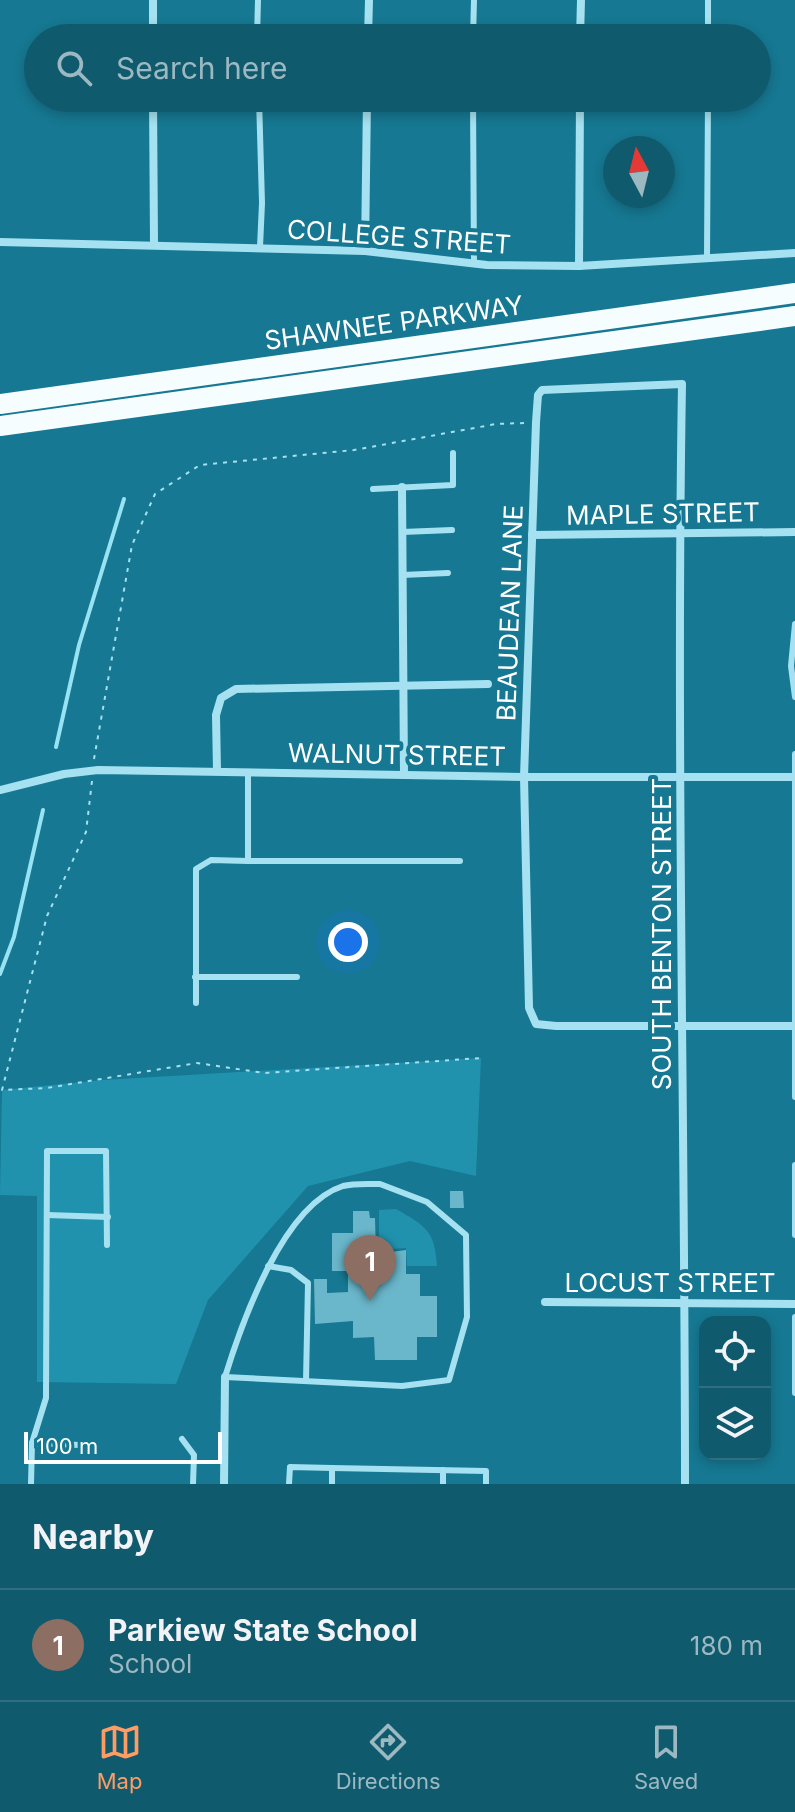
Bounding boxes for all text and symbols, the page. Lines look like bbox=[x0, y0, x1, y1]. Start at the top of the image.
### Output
search box bbox=[24, 24, 771, 112]
icon: search bbox=[52, 46, 96, 90]
text: Search here bbox=[116, 50, 288, 86]
north arrow bbox=[603, 136, 675, 208]
street label: COLLEGE STREET bbox=[286, 213, 512, 260]
street label: SHAWNEE PARKWAY bbox=[263, 289, 525, 356]
street label: MAPLE STREET bbox=[566, 496, 760, 531]
street label: BEAUDEAN LANE bbox=[490, 504, 529, 722]
street label: WALNUT STREET bbox=[288, 737, 506, 772]
street label: SOUTH BENTON STREET bbox=[646, 778, 677, 1090]
your location bbox=[328, 922, 368, 962]
pin: 1 bbox=[344, 1235, 396, 1301]
street label: LOCUST STREET bbox=[564, 1267, 776, 1298]
map controls bbox=[699, 1316, 771, 1460]
button: locate bbox=[699, 1316, 771, 1388]
button: layers bbox=[699, 1388, 771, 1460]
scale bar bbox=[24, 1428, 222, 1464]
text: 100 m bbox=[36, 1433, 98, 1459]
text: Nearby bbox=[32, 1516, 154, 1557]
text: Parkiew State School bbox=[108, 1612, 418, 1648]
text: 1 bbox=[52, 1630, 64, 1661]
text: 180 m bbox=[690, 1630, 763, 1661]
text: School bbox=[108, 1648, 192, 1679]
tab: Map bbox=[97, 1720, 142, 1794]
tab: Directions bbox=[336, 1720, 441, 1794]
tab: Saved bbox=[634, 1720, 698, 1794]

